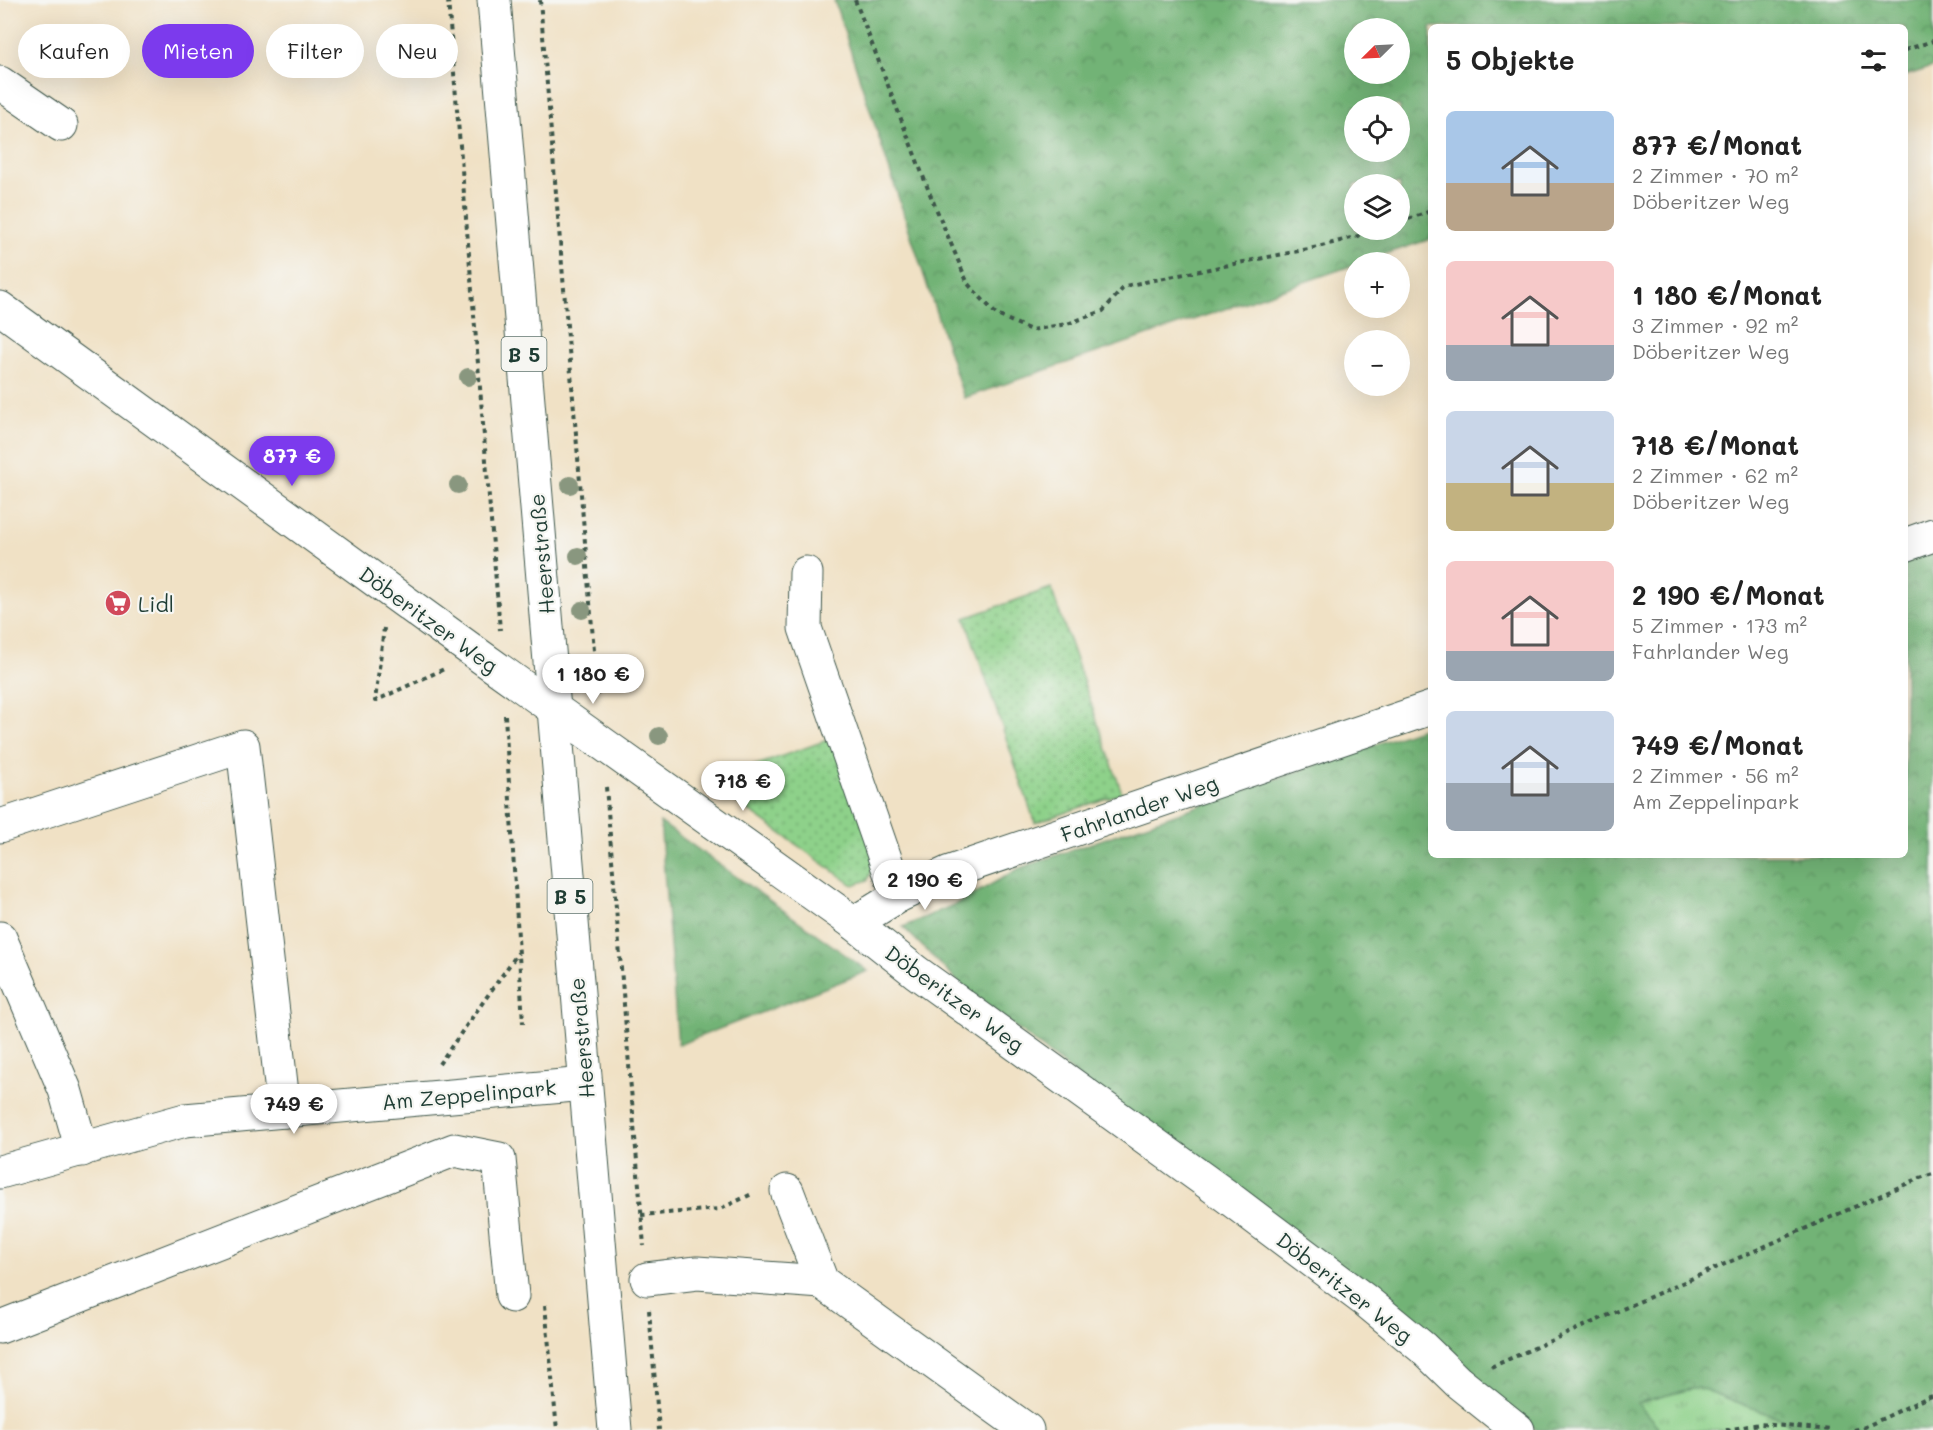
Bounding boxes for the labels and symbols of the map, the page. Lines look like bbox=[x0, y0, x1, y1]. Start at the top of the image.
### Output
north arrow bbox=[1344, 18, 1410, 84]
road number: B 5 bbox=[502, 337, 546, 371]
pin: 877 € bbox=[250, 436, 334, 487]
street label: Heerstraße bbox=[522, 493, 560, 615]
street label: Döberitzer Weg bbox=[354, 560, 504, 678]
supermarket icon: Lidl bbox=[103, 588, 133, 618]
place label: Lidl bbox=[138, 590, 174, 617]
pin: 1 180 € bbox=[538, 654, 648, 705]
pin: 718 € bbox=[701, 761, 785, 812]
street label: Fahrlander Weg bbox=[1057, 768, 1221, 848]
pin: 2 190 € bbox=[870, 860, 980, 911]
road number: B 5 bbox=[548, 879, 592, 913]
street label: Döberitzer Weg bbox=[880, 939, 1030, 1057]
street label: Heerstraße bbox=[562, 977, 600, 1099]
street label: Am Zeppelinpark bbox=[381, 1073, 557, 1115]
pin: 749 € bbox=[252, 1084, 336, 1135]
street label: Döberitzer Weg bbox=[1272, 1226, 1418, 1348]

